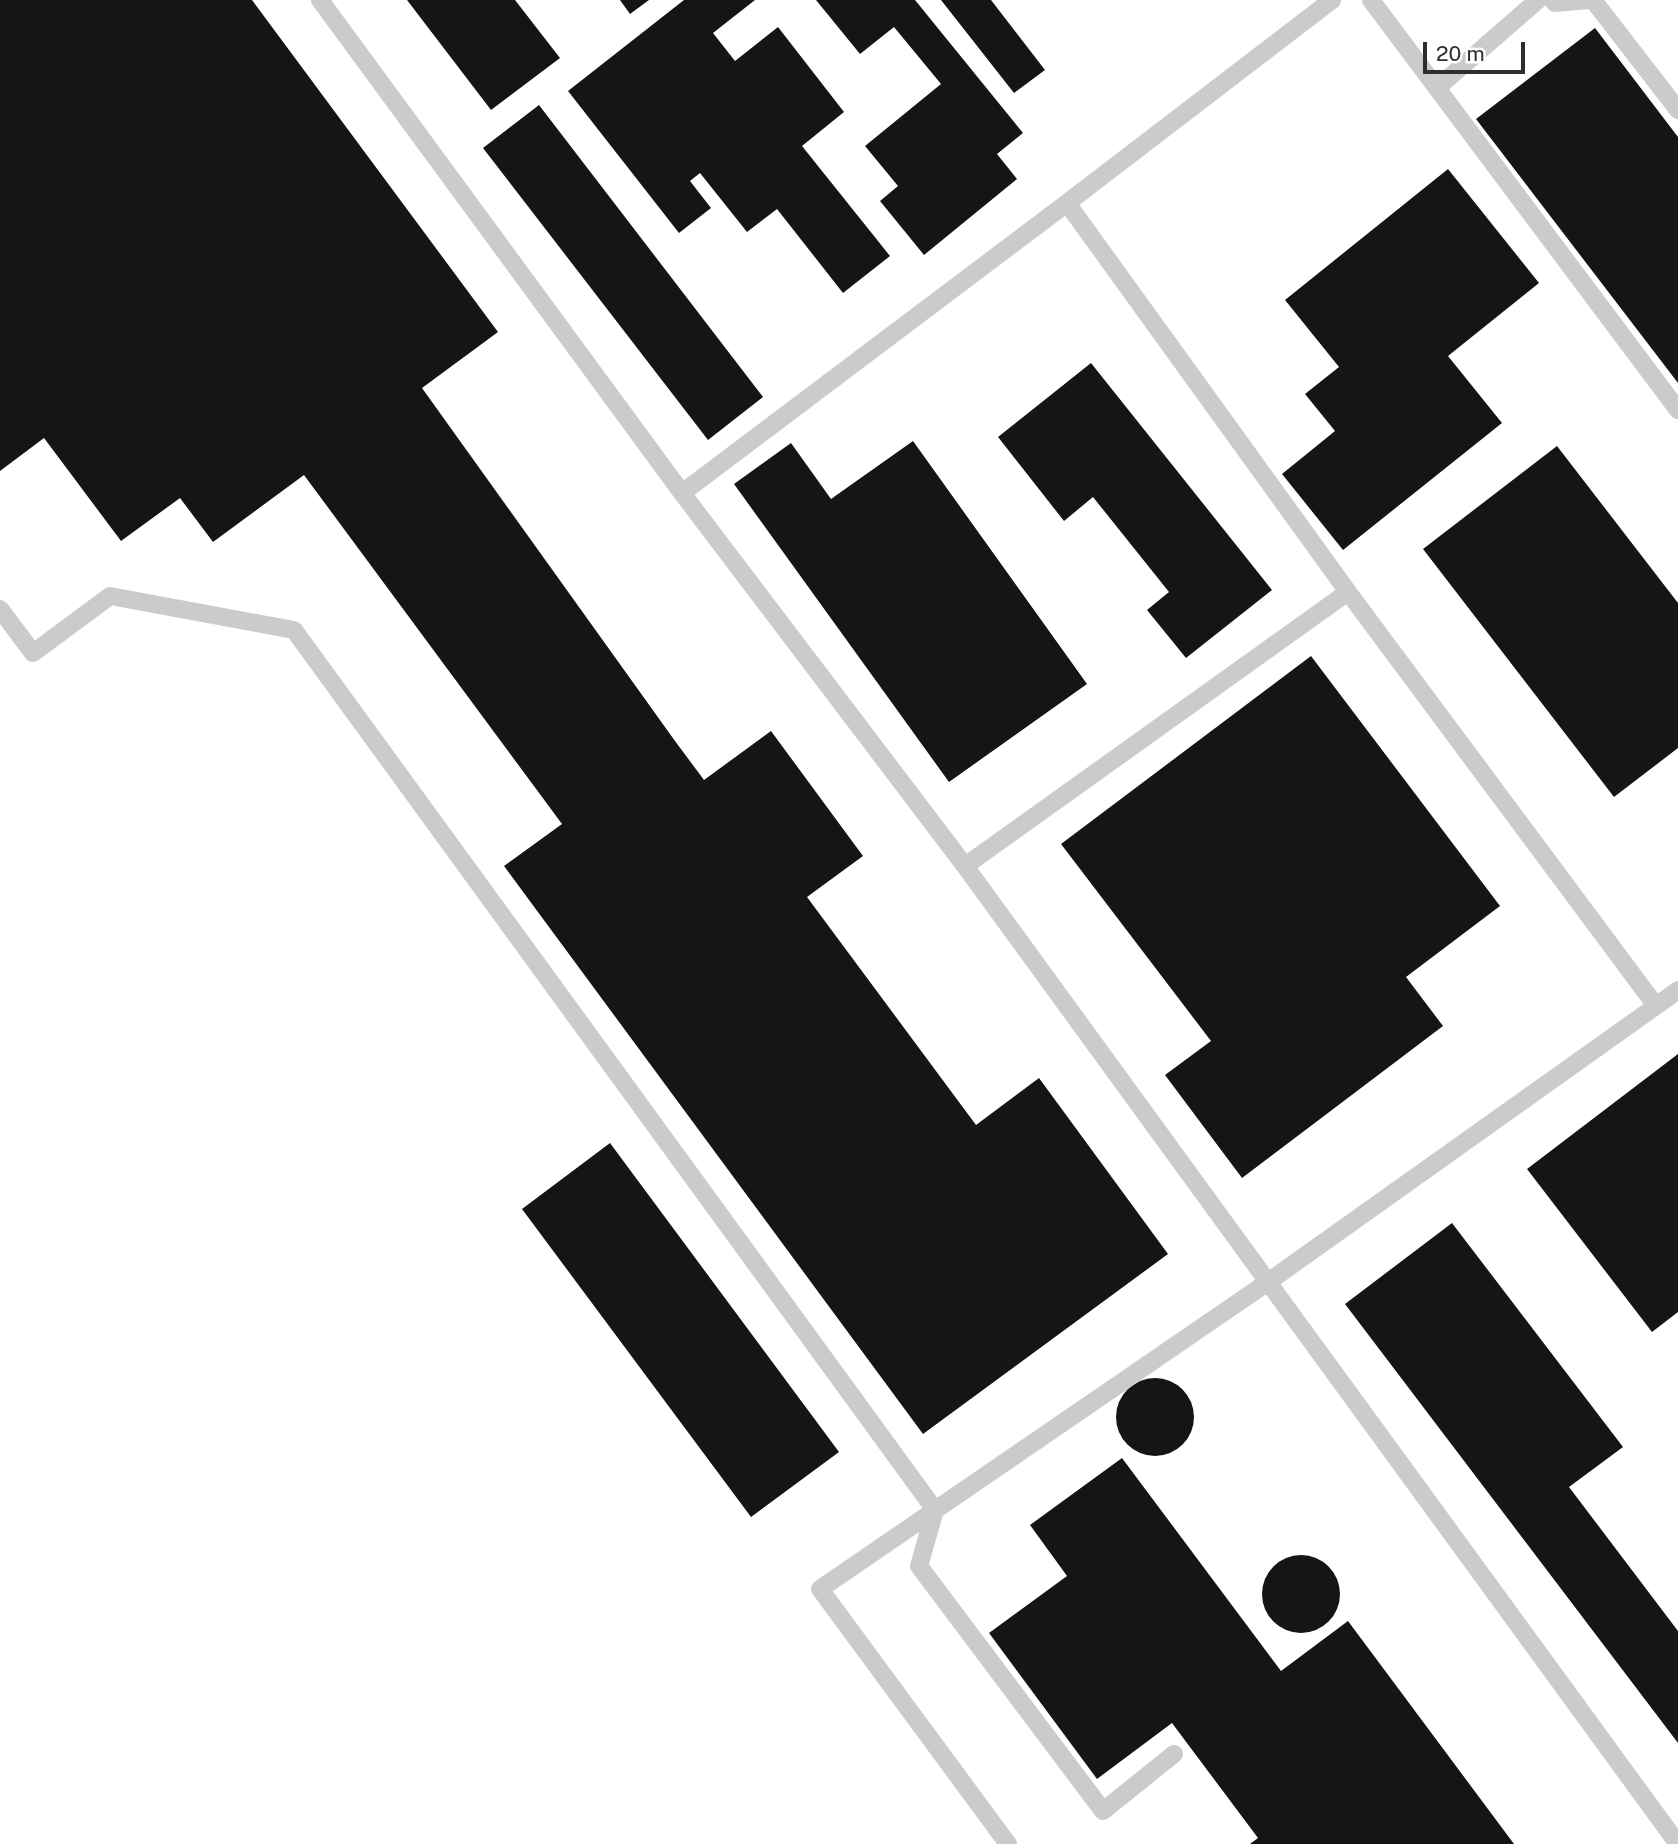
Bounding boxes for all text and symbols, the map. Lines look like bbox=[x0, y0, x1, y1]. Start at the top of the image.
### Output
scale bar bbox=[1426, 28, 1528, 72]
text: 20 m bbox=[1436, 41, 1485, 66]

